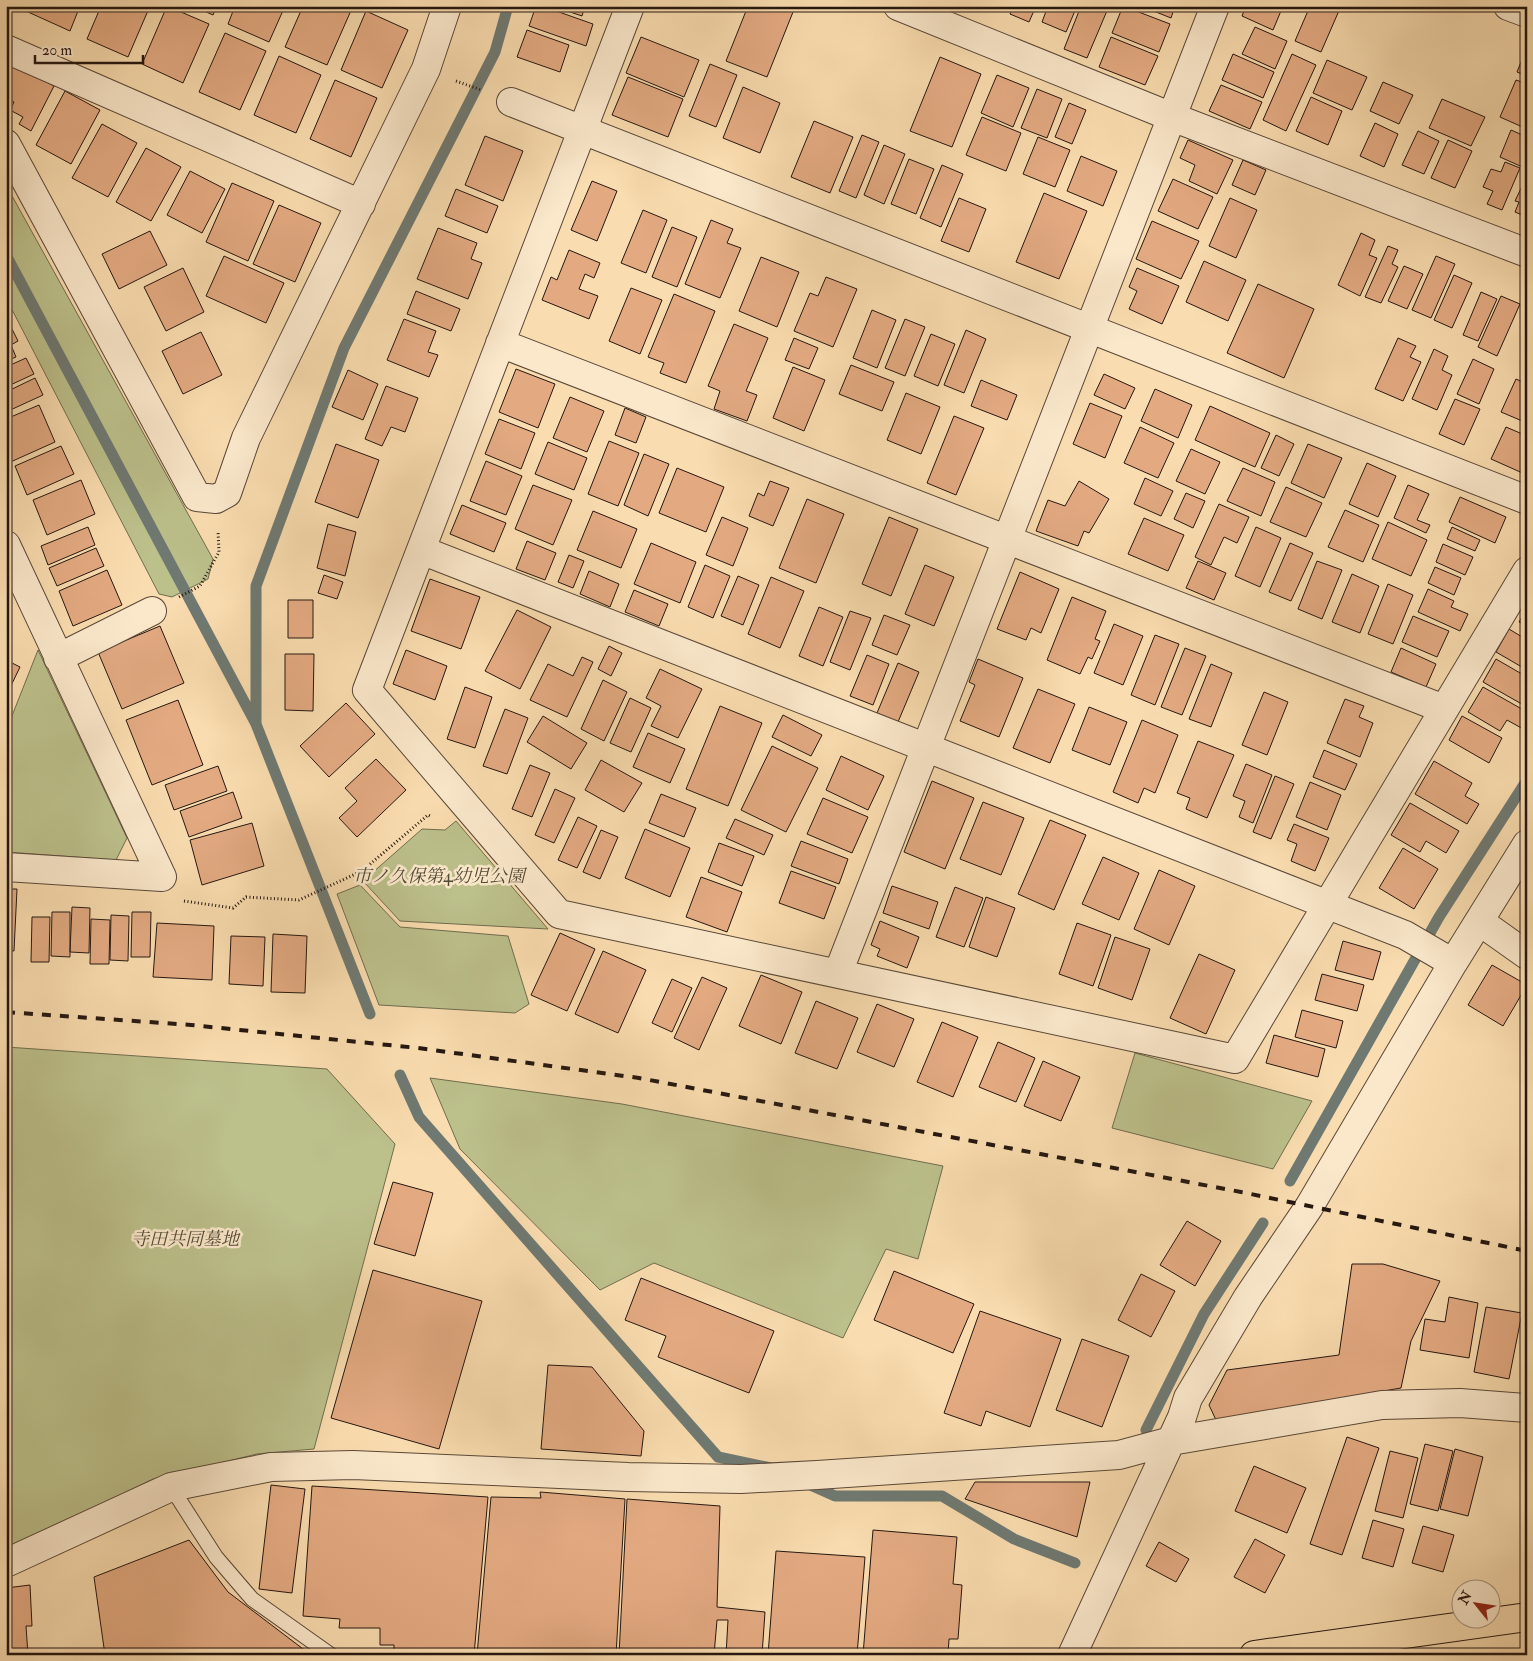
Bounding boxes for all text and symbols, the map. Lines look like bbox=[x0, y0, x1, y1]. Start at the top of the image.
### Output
scale bar bbox=[35, 32, 142, 64]
text: 20 m bbox=[42, 41, 72, 60]
park label: 市ノ久保第4幼児公園 bbox=[353, 865, 528, 888]
park label: 寺田共同墓地 bbox=[131, 1228, 241, 1251]
north arrow bbox=[1450, 1578, 1500, 1628]
text: N bbox=[1454, 1588, 1476, 1608]

